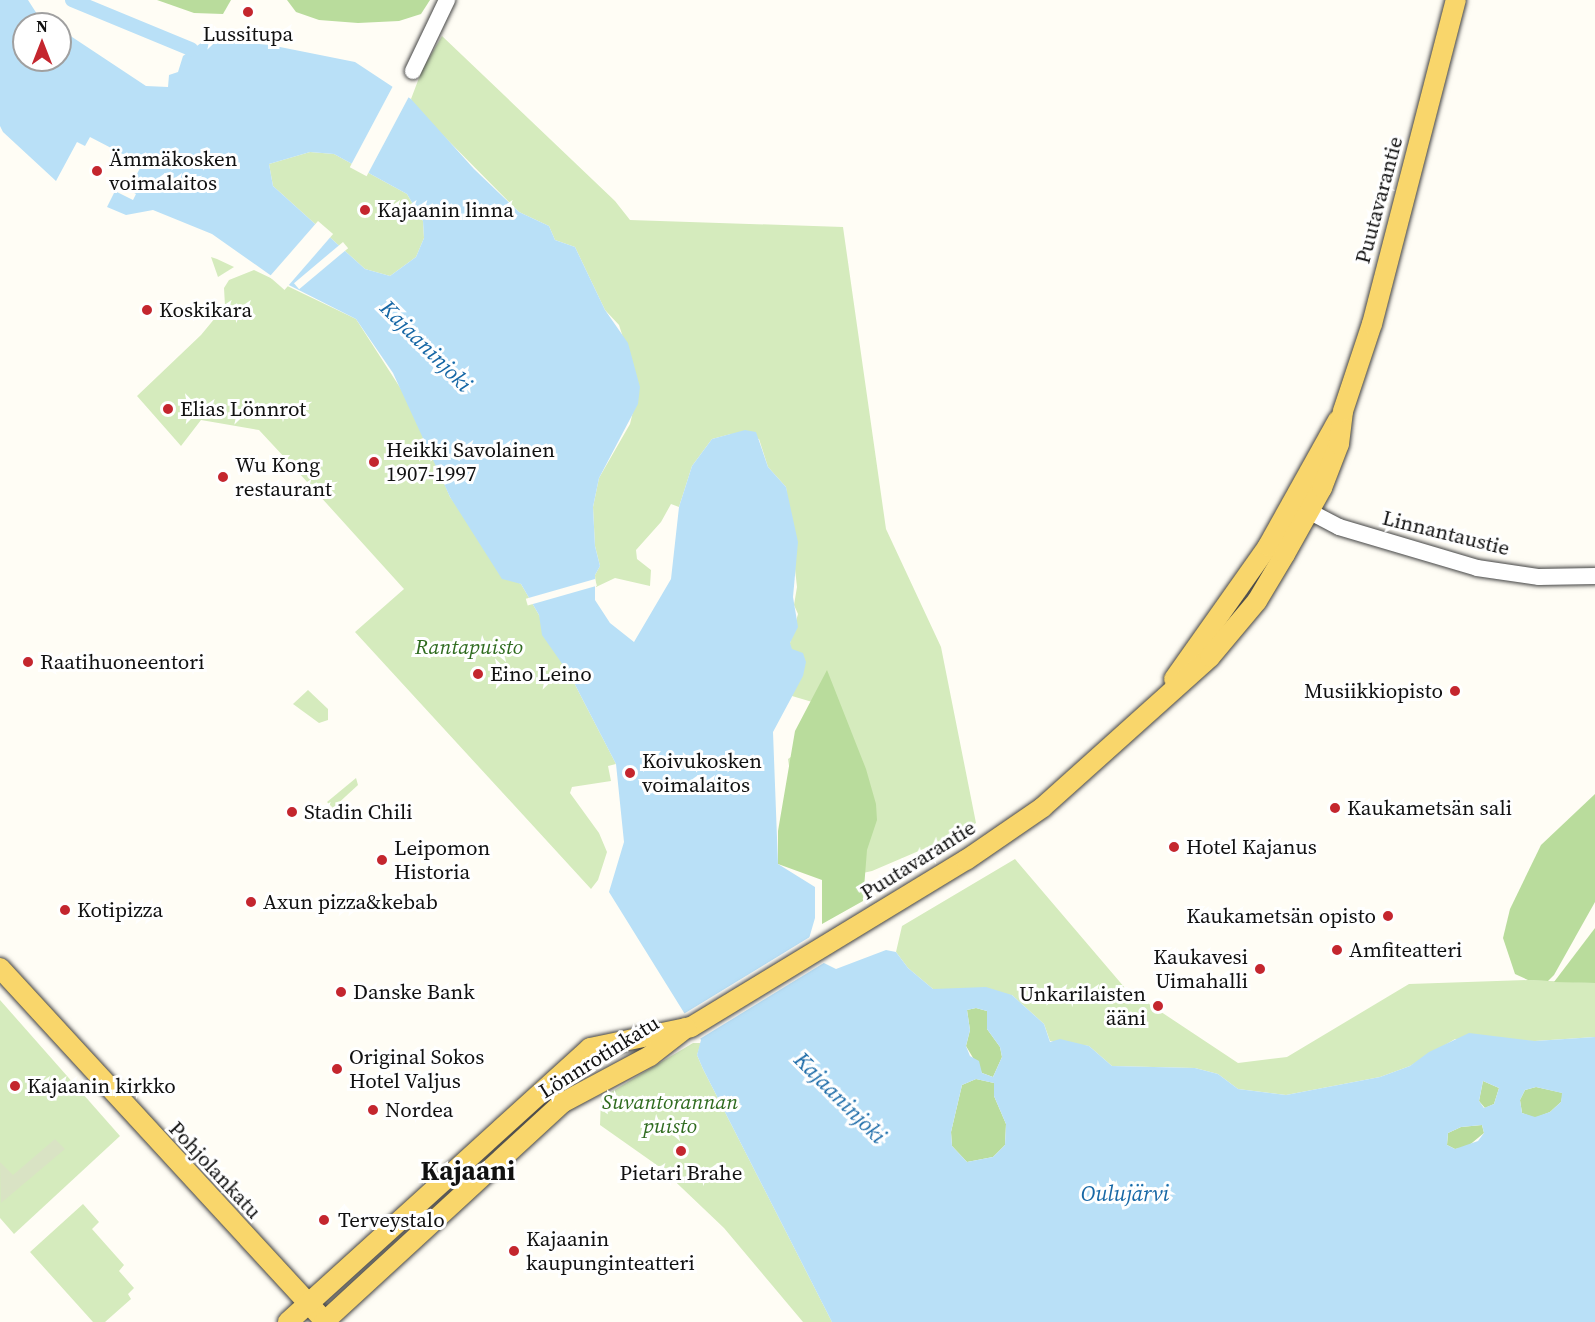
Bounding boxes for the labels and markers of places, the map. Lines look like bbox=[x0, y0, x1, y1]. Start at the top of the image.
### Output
marker: Lussitupa bbox=[241, 5, 255, 19]
place label: Lussitupa bbox=[203, 21, 293, 47]
place label: Ämmäkosken voimalaitos bbox=[109, 146, 237, 196]
marker: Ämmäkosken voimalaitos bbox=[90, 164, 104, 178]
place label: Kajaanin linna bbox=[377, 197, 514, 223]
marker: Kajaanin linna bbox=[358, 203, 372, 217]
place label: Koskikara bbox=[159, 297, 252, 323]
marker: Koskikara bbox=[140, 303, 154, 317]
place label: Elias Lönnrot bbox=[180, 396, 306, 422]
marker: Elias Lönnrot bbox=[161, 402, 175, 416]
place label: Heikki Savolainen 1907-1997 bbox=[386, 437, 555, 487]
place label: Wu Kong restaurant bbox=[235, 452, 332, 502]
marker: Heikki Savolainen 1907-1997 bbox=[367, 455, 381, 469]
marker: Wu Kong restaurant bbox=[216, 470, 230, 484]
place label: Raatihuoneentori bbox=[40, 649, 204, 675]
marker: Raatihuoneentori bbox=[21, 655, 35, 669]
place label: Eino Leino bbox=[490, 661, 592, 687]
marker: Eino Leino bbox=[471, 667, 485, 681]
place label: Musiikkiopisto bbox=[1304, 678, 1443, 704]
marker: Musiikkiopisto bbox=[1448, 684, 1462, 698]
place label: Koivukosken voimalaitos bbox=[642, 748, 762, 798]
marker: Koivukosken voimalaitos bbox=[623, 766, 637, 780]
place label: Kaukametsän sali bbox=[1347, 795, 1512, 821]
place label: Stadin Chili bbox=[304, 799, 412, 825]
marker: Kaukametsän sali bbox=[1328, 801, 1342, 815]
marker: Stadin Chili bbox=[285, 805, 299, 819]
place label: Hotel Kajanus bbox=[1186, 834, 1317, 860]
place label: Leipomon Historia bbox=[394, 835, 490, 885]
marker: Hotel Kajanus bbox=[1167, 840, 1181, 854]
marker: Leipomon Historia bbox=[375, 853, 389, 867]
place label: Axun pizza&kebab bbox=[263, 889, 438, 915]
marker: Axun pizza&kebab bbox=[244, 895, 258, 909]
place label: Kotipizza bbox=[77, 897, 163, 923]
marker: Kotipizza bbox=[58, 903, 72, 917]
place label: Kaukametsän opisto bbox=[1186, 903, 1376, 929]
marker: Kaukametsän opisto bbox=[1381, 909, 1395, 923]
place label: Amfiteatteri bbox=[1349, 937, 1462, 963]
marker: Amfiteatteri bbox=[1330, 943, 1344, 957]
place label: Kaukavesi Uimahalli bbox=[1153, 944, 1248, 994]
marker: Kaukavesi Uimahalli bbox=[1253, 962, 1267, 976]
place label: Danske Bank bbox=[353, 979, 475, 1005]
place label: Unkarilaisten ääni bbox=[1019, 981, 1146, 1031]
marker: Danske Bank bbox=[334, 985, 348, 999]
marker: Unkarilaisten ääni bbox=[1151, 999, 1165, 1013]
place label: Original Sokos Hotel Valjus bbox=[349, 1044, 484, 1094]
marker: Original Sokos Hotel Valjus bbox=[330, 1062, 344, 1076]
place label: Kajaanin kirkko bbox=[27, 1073, 176, 1099]
marker: Kajaanin kirkko bbox=[8, 1079, 22, 1093]
place label: Nordea bbox=[385, 1097, 453, 1123]
marker: Nordea bbox=[366, 1103, 380, 1117]
marker: Pietari Brahe bbox=[674, 1144, 688, 1158]
place label: Pietari Brahe bbox=[620, 1160, 742, 1186]
place label: Terveystalo bbox=[338, 1207, 445, 1233]
marker: Terveystalo bbox=[315, 1211, 333, 1229]
place label: Kajaanin kaupunginteatteri bbox=[526, 1226, 695, 1276]
marker: Kajaanin kaupunginteatteri bbox=[507, 1244, 521, 1258]

